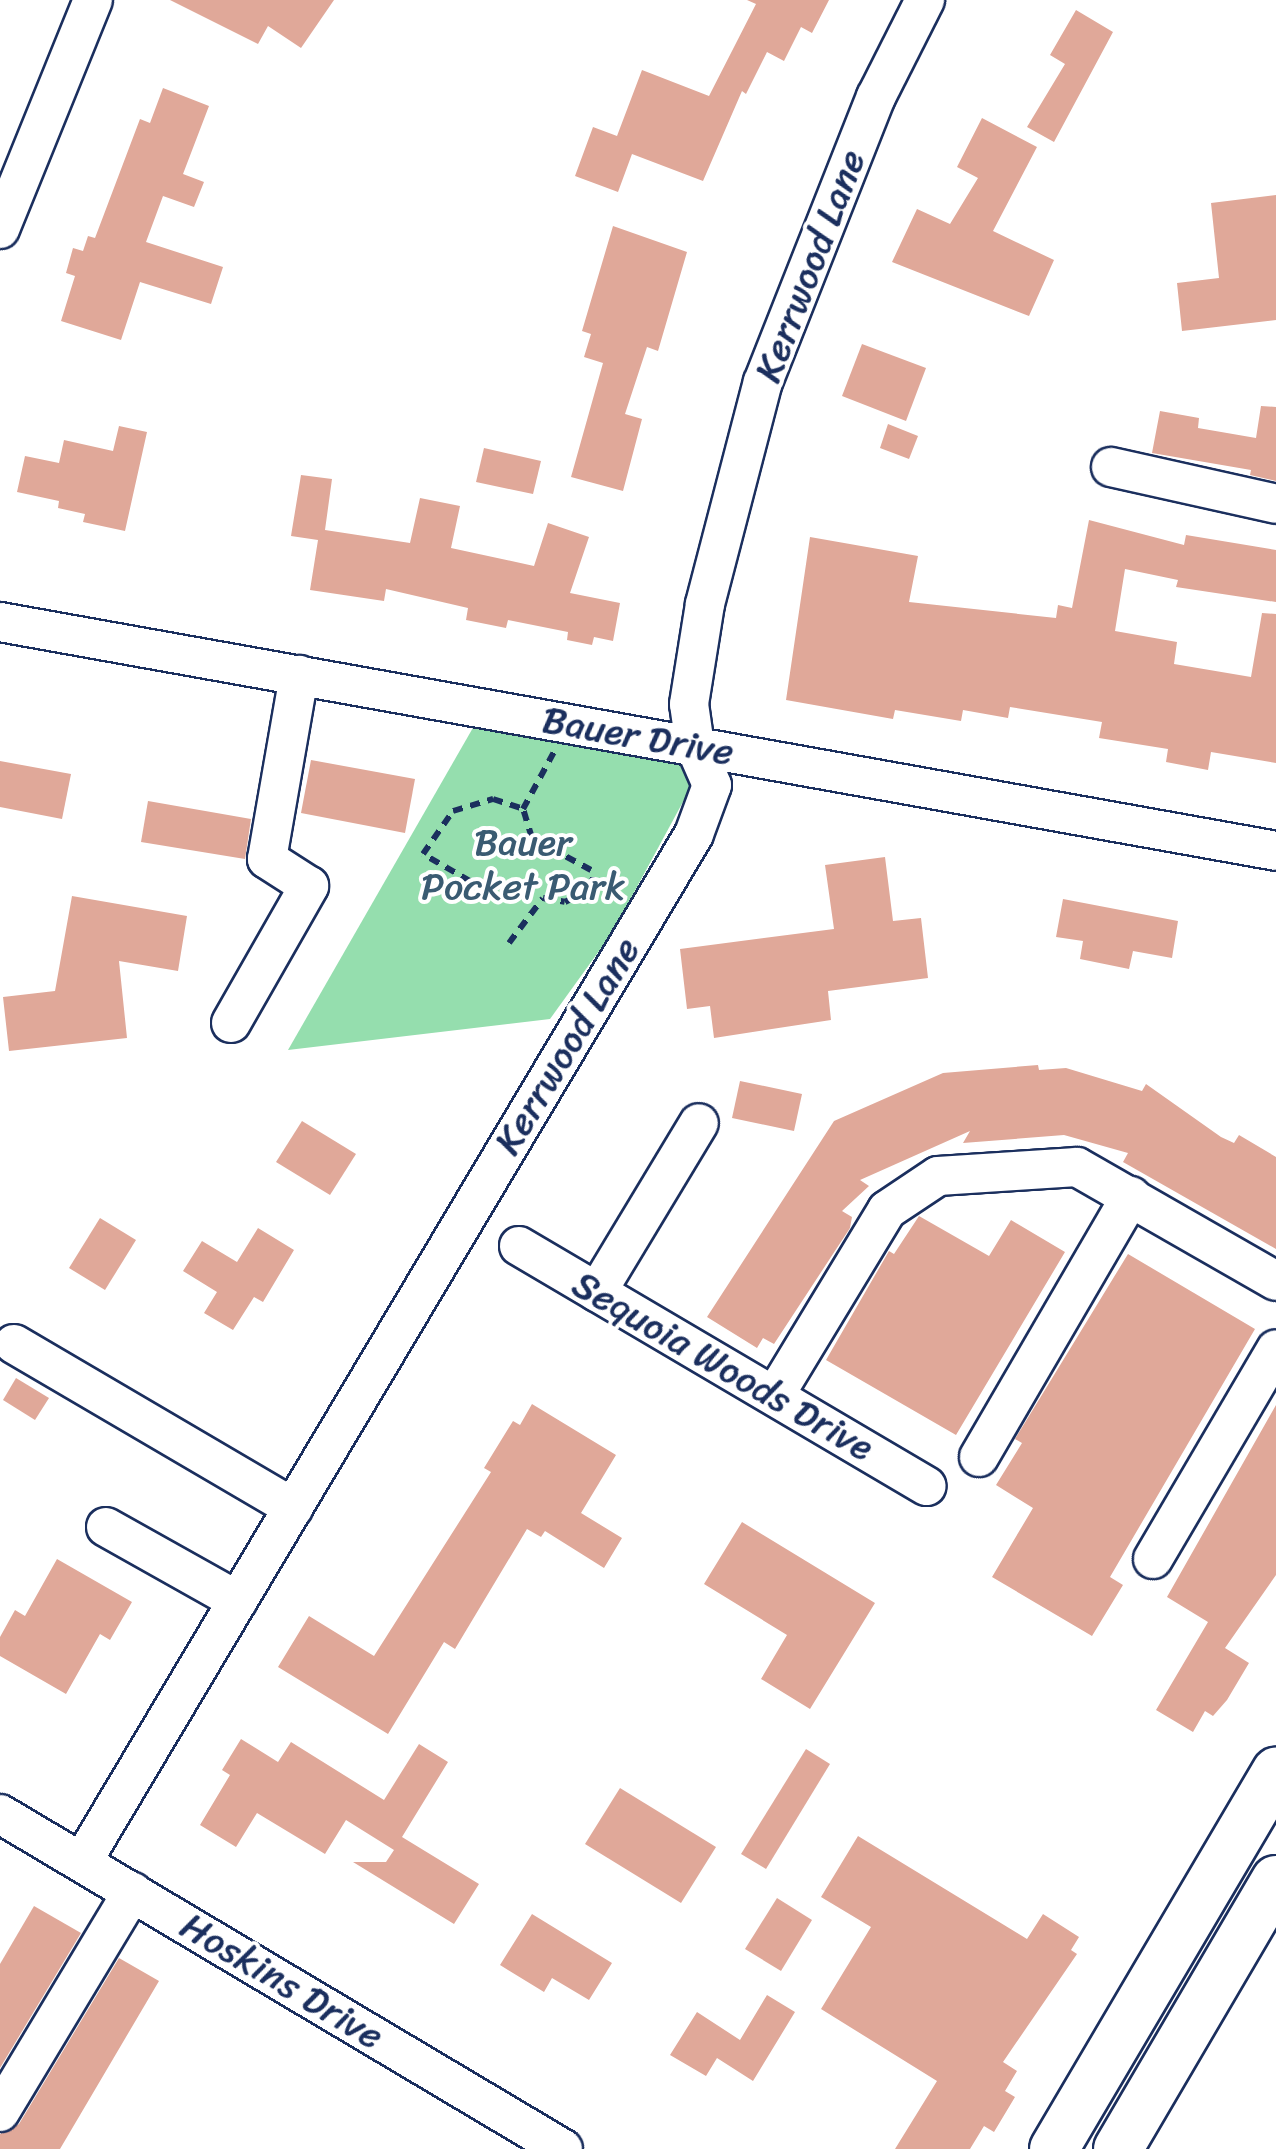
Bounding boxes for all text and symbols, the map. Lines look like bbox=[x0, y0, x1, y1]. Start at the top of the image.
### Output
street label: Kerrwood Lane bbox=[745, 144, 875, 388]
street label: Bauer Drive bbox=[539, 697, 737, 775]
park label: Bauer Pocket Park bbox=[421, 820, 625, 909]
street label: Kerrwood Lane bbox=[484, 929, 650, 1163]
street label: Sequoia Woods Drive bbox=[564, 1261, 882, 1471]
street label: Hoskins Drive bbox=[172, 1903, 392, 2059]

